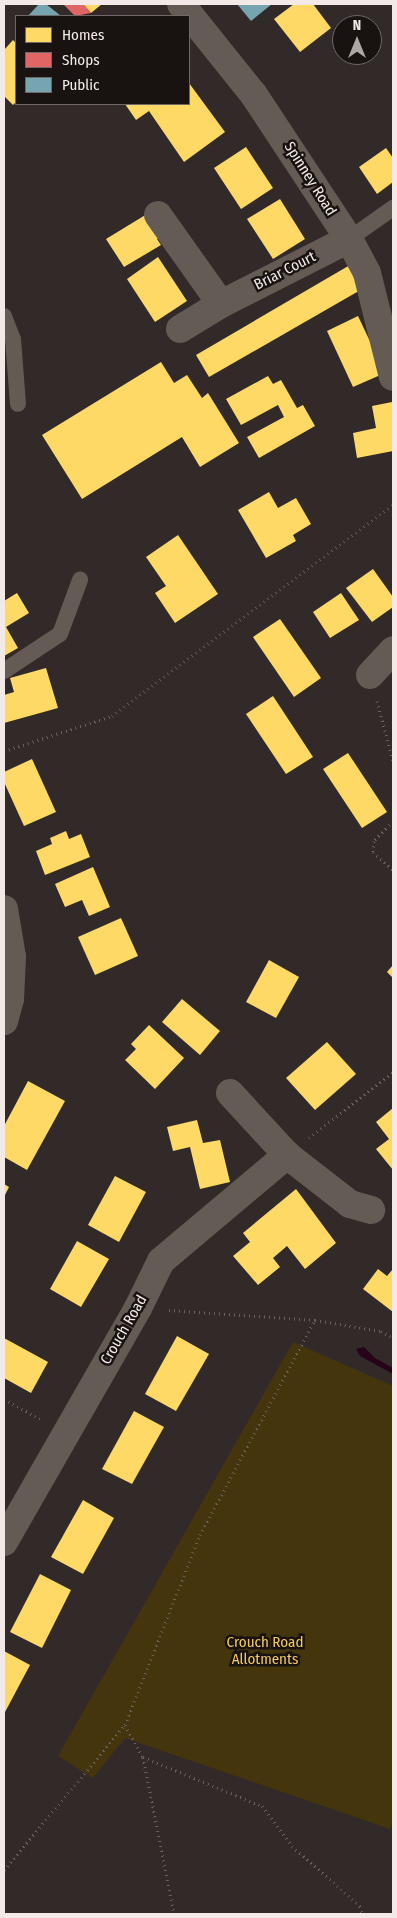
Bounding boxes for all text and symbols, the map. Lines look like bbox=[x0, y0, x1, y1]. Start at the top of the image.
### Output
legend bbox=[15, 15, 190, 105]
north arrow bbox=[332, 15, 382, 65]
text: N bbox=[353, 17, 361, 34]
text: Homes bbox=[62, 26, 104, 44]
text: Shops bbox=[62, 51, 100, 69]
text: Public bbox=[62, 76, 99, 94]
street label: Spinney Road bbox=[280, 139, 340, 219]
street label: Briar Court bbox=[251, 248, 319, 294]
street label: Crouch Road bbox=[97, 1292, 151, 1368]
park label: Crouch Road Allotments bbox=[227, 1633, 303, 1668]

